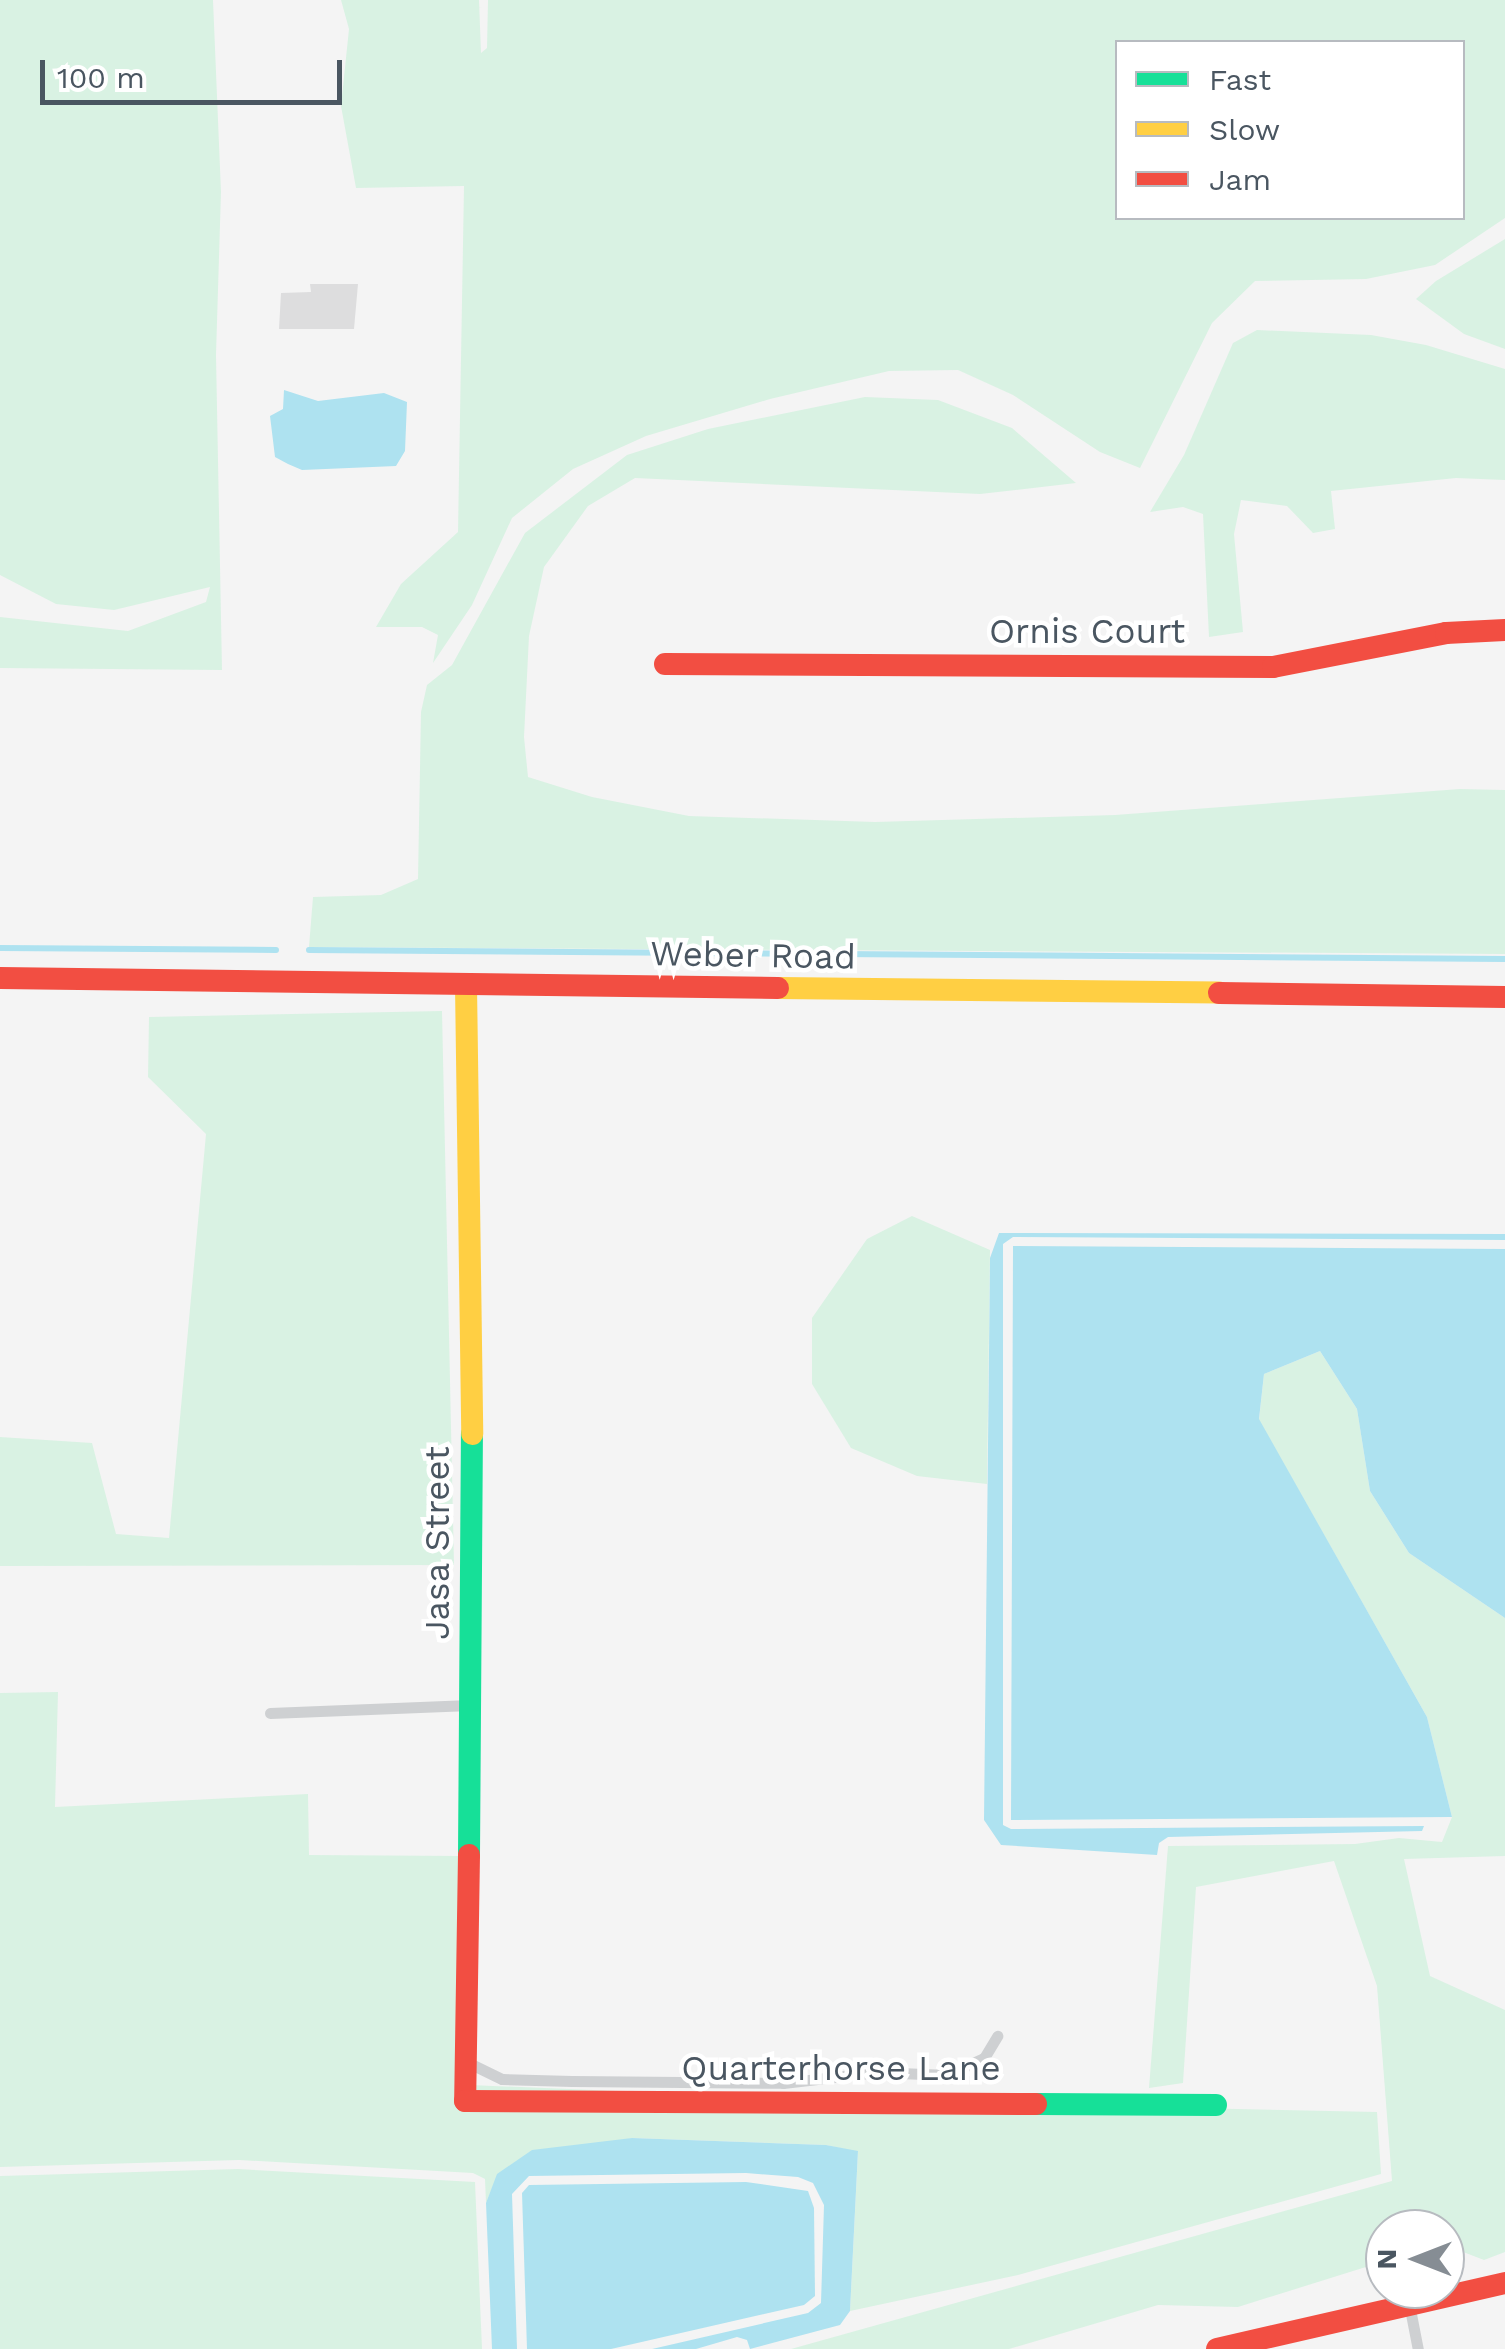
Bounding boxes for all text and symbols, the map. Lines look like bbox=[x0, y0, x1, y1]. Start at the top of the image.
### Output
scale bar bbox=[45, 40, 348, 102]
legend bbox=[1115, 40, 1465, 220]
text: 100 m bbox=[57, 60, 145, 95]
text: Fast bbox=[1209, 62, 1271, 97]
text: Slow bbox=[1209, 112, 1280, 147]
text: Jam bbox=[1209, 162, 1271, 197]
street label: Ornis Court bbox=[989, 610, 1185, 652]
street label: Weber Road bbox=[649, 932, 857, 978]
street label: Jasa Street bbox=[416, 1446, 458, 1640]
street label: Quarterhorse Lane bbox=[681, 2047, 1001, 2089]
north arrow bbox=[1365, 2209, 1465, 2309]
text: N bbox=[1370, 2249, 1403, 2269]

